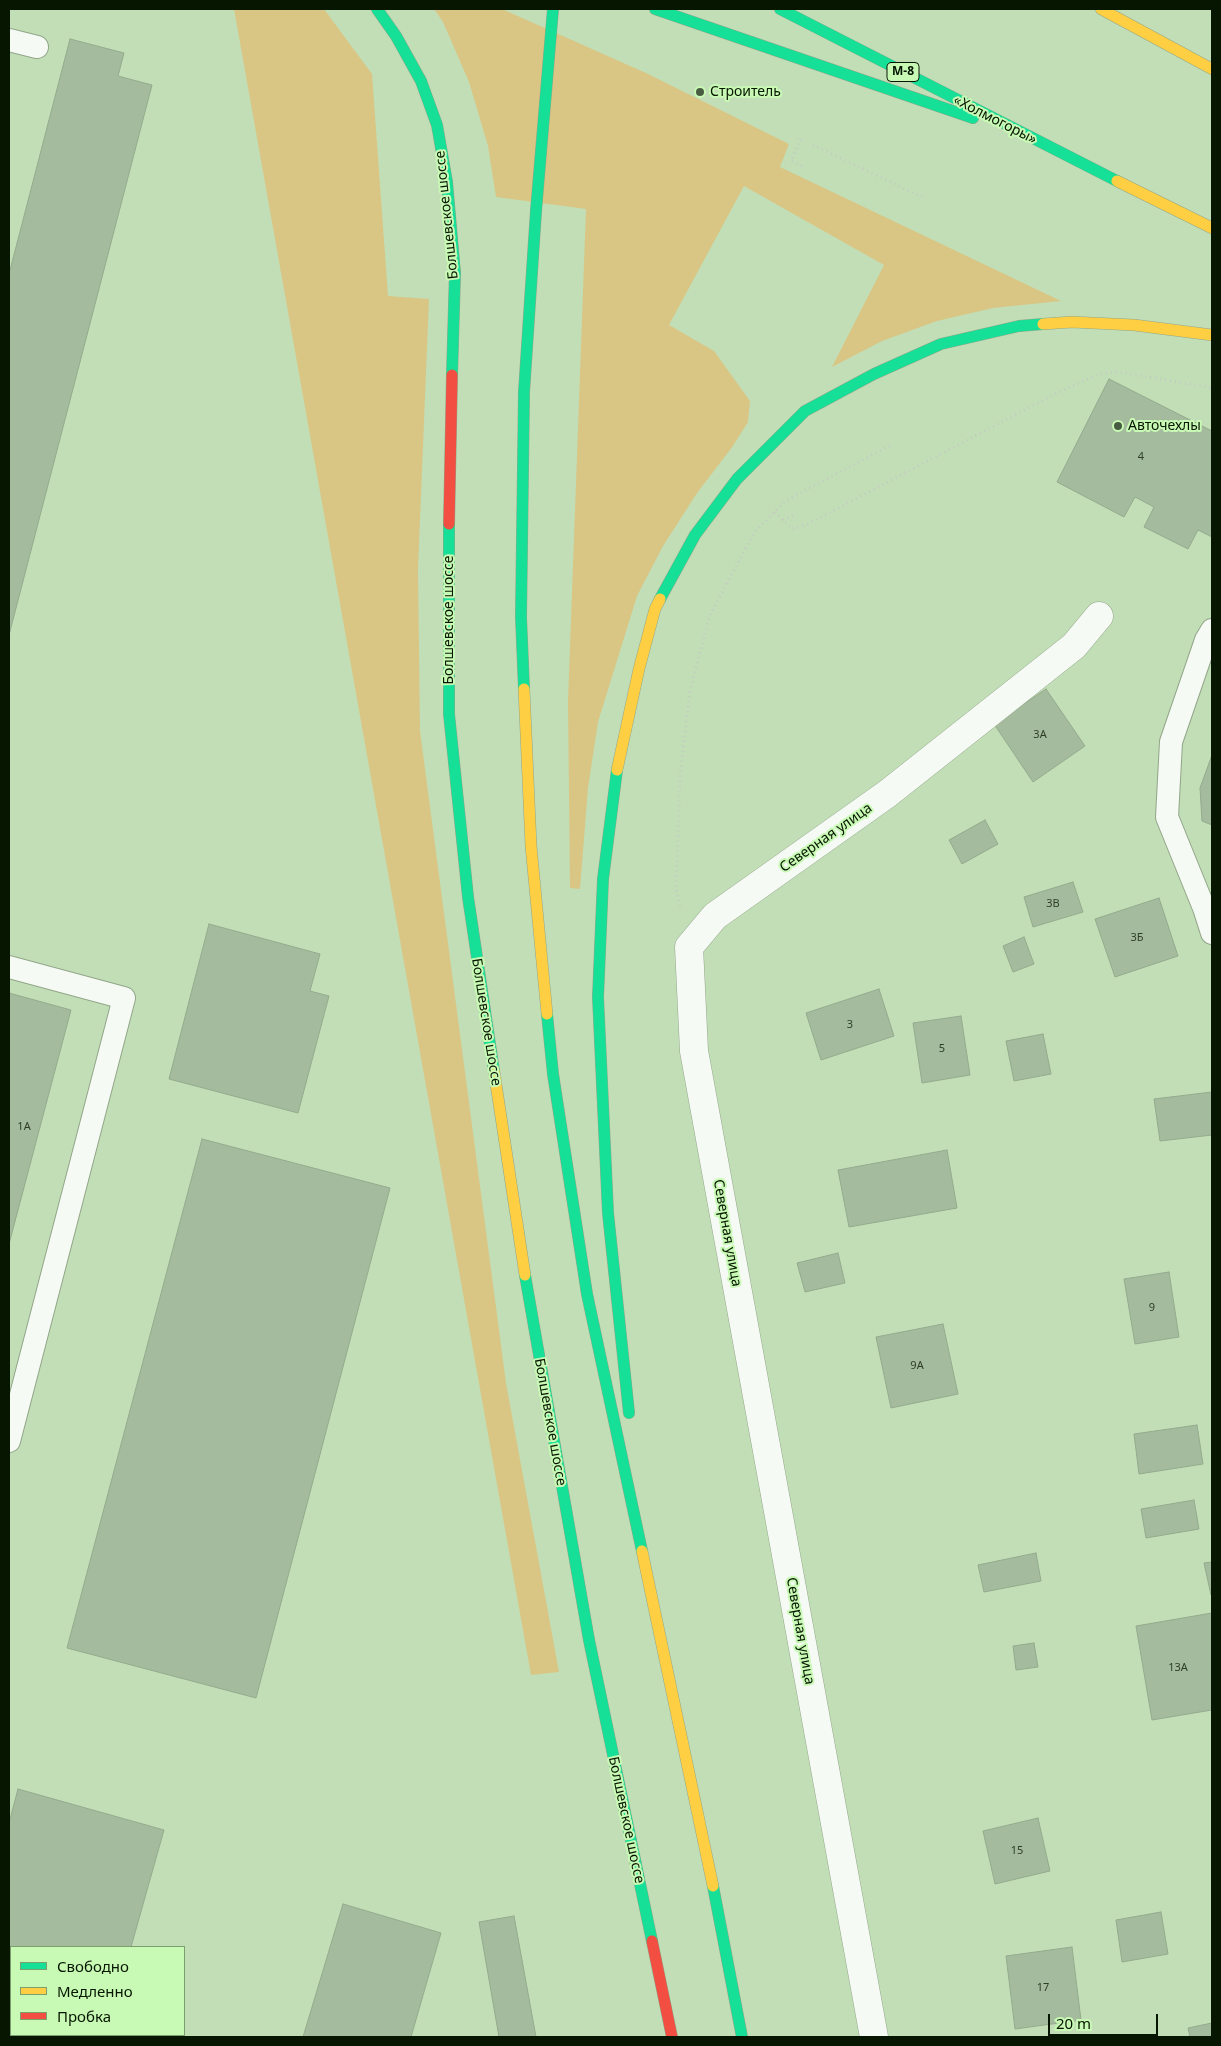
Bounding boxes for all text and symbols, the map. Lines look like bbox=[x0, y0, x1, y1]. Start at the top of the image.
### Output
road number: М-8 bbox=[887, 62, 919, 82]
place label: Строитель bbox=[710, 84, 781, 100]
marker: Строитель bbox=[694, 86, 706, 98]
street label: «Холмогоры» bbox=[951, 92, 1039, 148]
street label: Болшевское шоссе bbox=[432, 150, 462, 280]
place label: Авточехлы bbox=[1128, 418, 1201, 434]
marker: Авточехлы bbox=[1112, 420, 1124, 432]
house number: 4 bbox=[1138, 450, 1144, 464]
street label: Болшевское шоссе bbox=[441, 555, 457, 685]
house number: 3А bbox=[1033, 728, 1047, 742]
street label: Северная улица bbox=[777, 800, 875, 876]
house number: 3В bbox=[1046, 897, 1060, 911]
house number: 3Б bbox=[1130, 931, 1144, 945]
street label: Болшевское шоссе bbox=[468, 957, 504, 1087]
house number: 3 bbox=[847, 1018, 853, 1032]
house number: 5 bbox=[939, 1042, 945, 1056]
house number: 1А bbox=[17, 1120, 31, 1134]
street label: Северная улица bbox=[709, 1178, 745, 1288]
house number: 9 bbox=[1149, 1301, 1155, 1315]
street label: Болшевское шоссе bbox=[531, 1357, 569, 1487]
house number: 9А bbox=[910, 1359, 924, 1373]
street label: Северная улица bbox=[782, 1576, 818, 1686]
house number: 13А bbox=[1168, 1661, 1188, 1675]
street label: Болшевское шоссе bbox=[604, 1755, 648, 1885]
house number: 15 bbox=[1011, 1844, 1023, 1858]
legend bbox=[10, 1946, 185, 2036]
text: Свободно bbox=[57, 1956, 129, 1976]
text: Медленно bbox=[57, 1981, 133, 2001]
house number: 17 bbox=[1037, 1981, 1049, 1995]
scale bar bbox=[1051, 2004, 1161, 2036]
text: Пробка bbox=[57, 2006, 111, 2026]
text: 20 m bbox=[1056, 2013, 1091, 2033]

